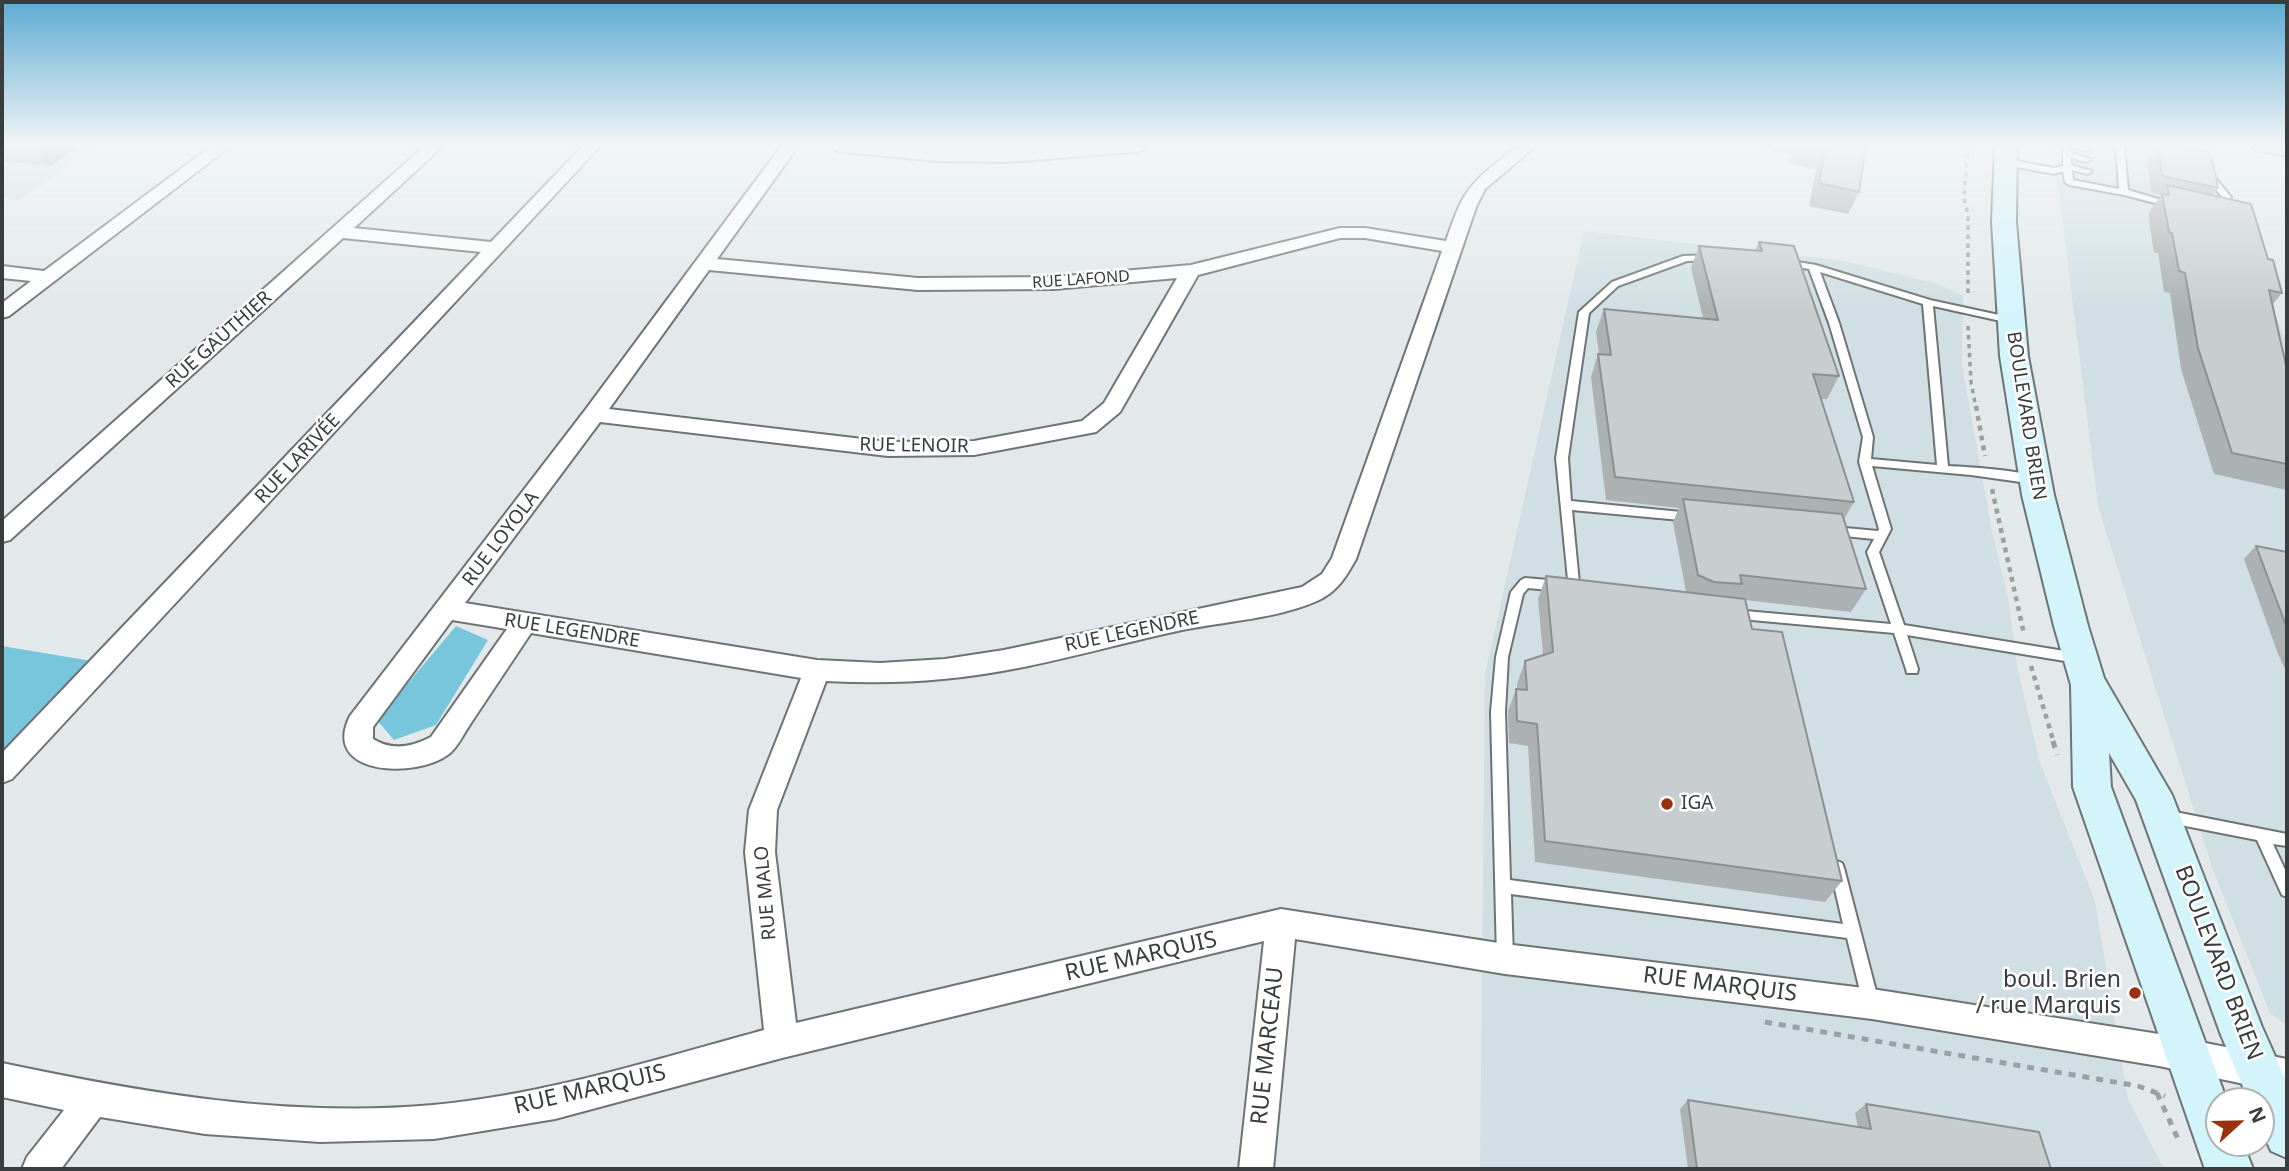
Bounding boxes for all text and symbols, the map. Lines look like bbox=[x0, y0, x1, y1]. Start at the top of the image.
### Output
street label: RUE LAFOND bbox=[1031, 267, 1131, 293]
street label: RUE GAUTHIER bbox=[161, 287, 277, 393]
street label: BOULEVARD BRIEN bbox=[2001, 330, 2051, 502]
street label: RUE LARIVÉE bbox=[251, 410, 345, 508]
street label: RUE LENOIR bbox=[859, 434, 969, 458]
street label: RUE LOYOLA bbox=[458, 487, 544, 591]
street label: RUE LEGENDRE bbox=[1063, 607, 1201, 657]
street label: RUE LEGENDRE bbox=[503, 609, 641, 653]
place label: IGA bbox=[1681, 793, 1713, 815]
marker: IGA bbox=[1659, 796, 1675, 812]
street label: RUE MALO bbox=[751, 845, 781, 941]
street label: BOULEVARD BRIEN bbox=[2168, 862, 2268, 1064]
street label: RUE MARQUIS bbox=[1062, 926, 1220, 988]
street label: RUE MARQUIS bbox=[1641, 962, 1799, 1008]
street label: RUE MARCEAU bbox=[1246, 966, 1290, 1126]
place label: boul. Brien / rue Marquis bbox=[1976, 966, 2121, 1020]
marker: boul. Brien / rue Marquis bbox=[2127, 985, 2143, 1001]
street label: RUE MARQUIS bbox=[511, 1059, 669, 1121]
north arrow bbox=[2205, 1087, 2275, 1157]
text: N bbox=[2243, 1103, 2273, 1127]

